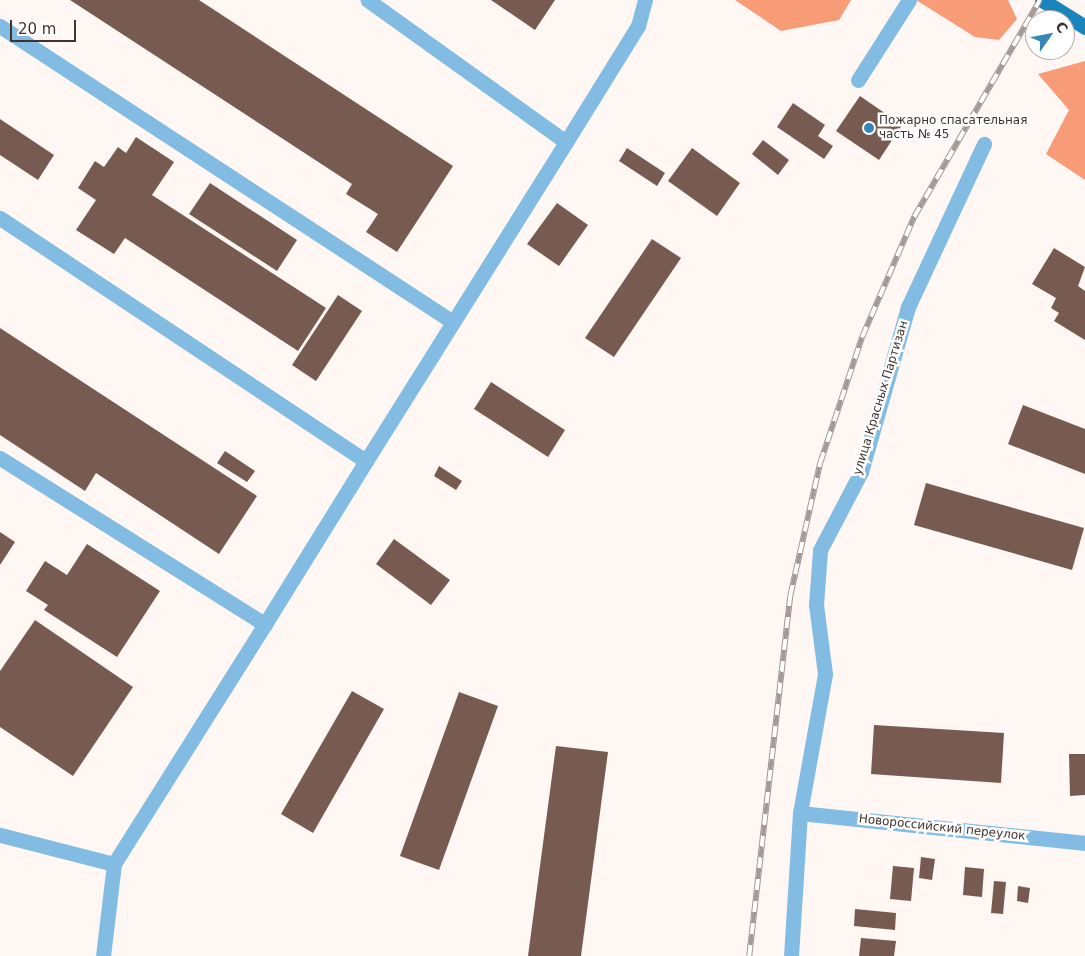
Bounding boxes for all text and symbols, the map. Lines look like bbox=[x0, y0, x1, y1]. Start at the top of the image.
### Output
scale bar bbox=[12, 10, 79, 42]
north arrow bbox=[1025, 10, 1075, 60]
text: С bbox=[1052, 19, 1071, 36]
text: 20 m bbox=[18, 20, 56, 38]
place label: Пожарно спасательная часть № 45 bbox=[879, 114, 1027, 142]
marker: Пожарно спасательная часть № 45 bbox=[863, 122, 875, 134]
street label: улица Красных Партизан bbox=[851, 319, 911, 477]
street label: Новороссийский переулок bbox=[858, 812, 1026, 844]

